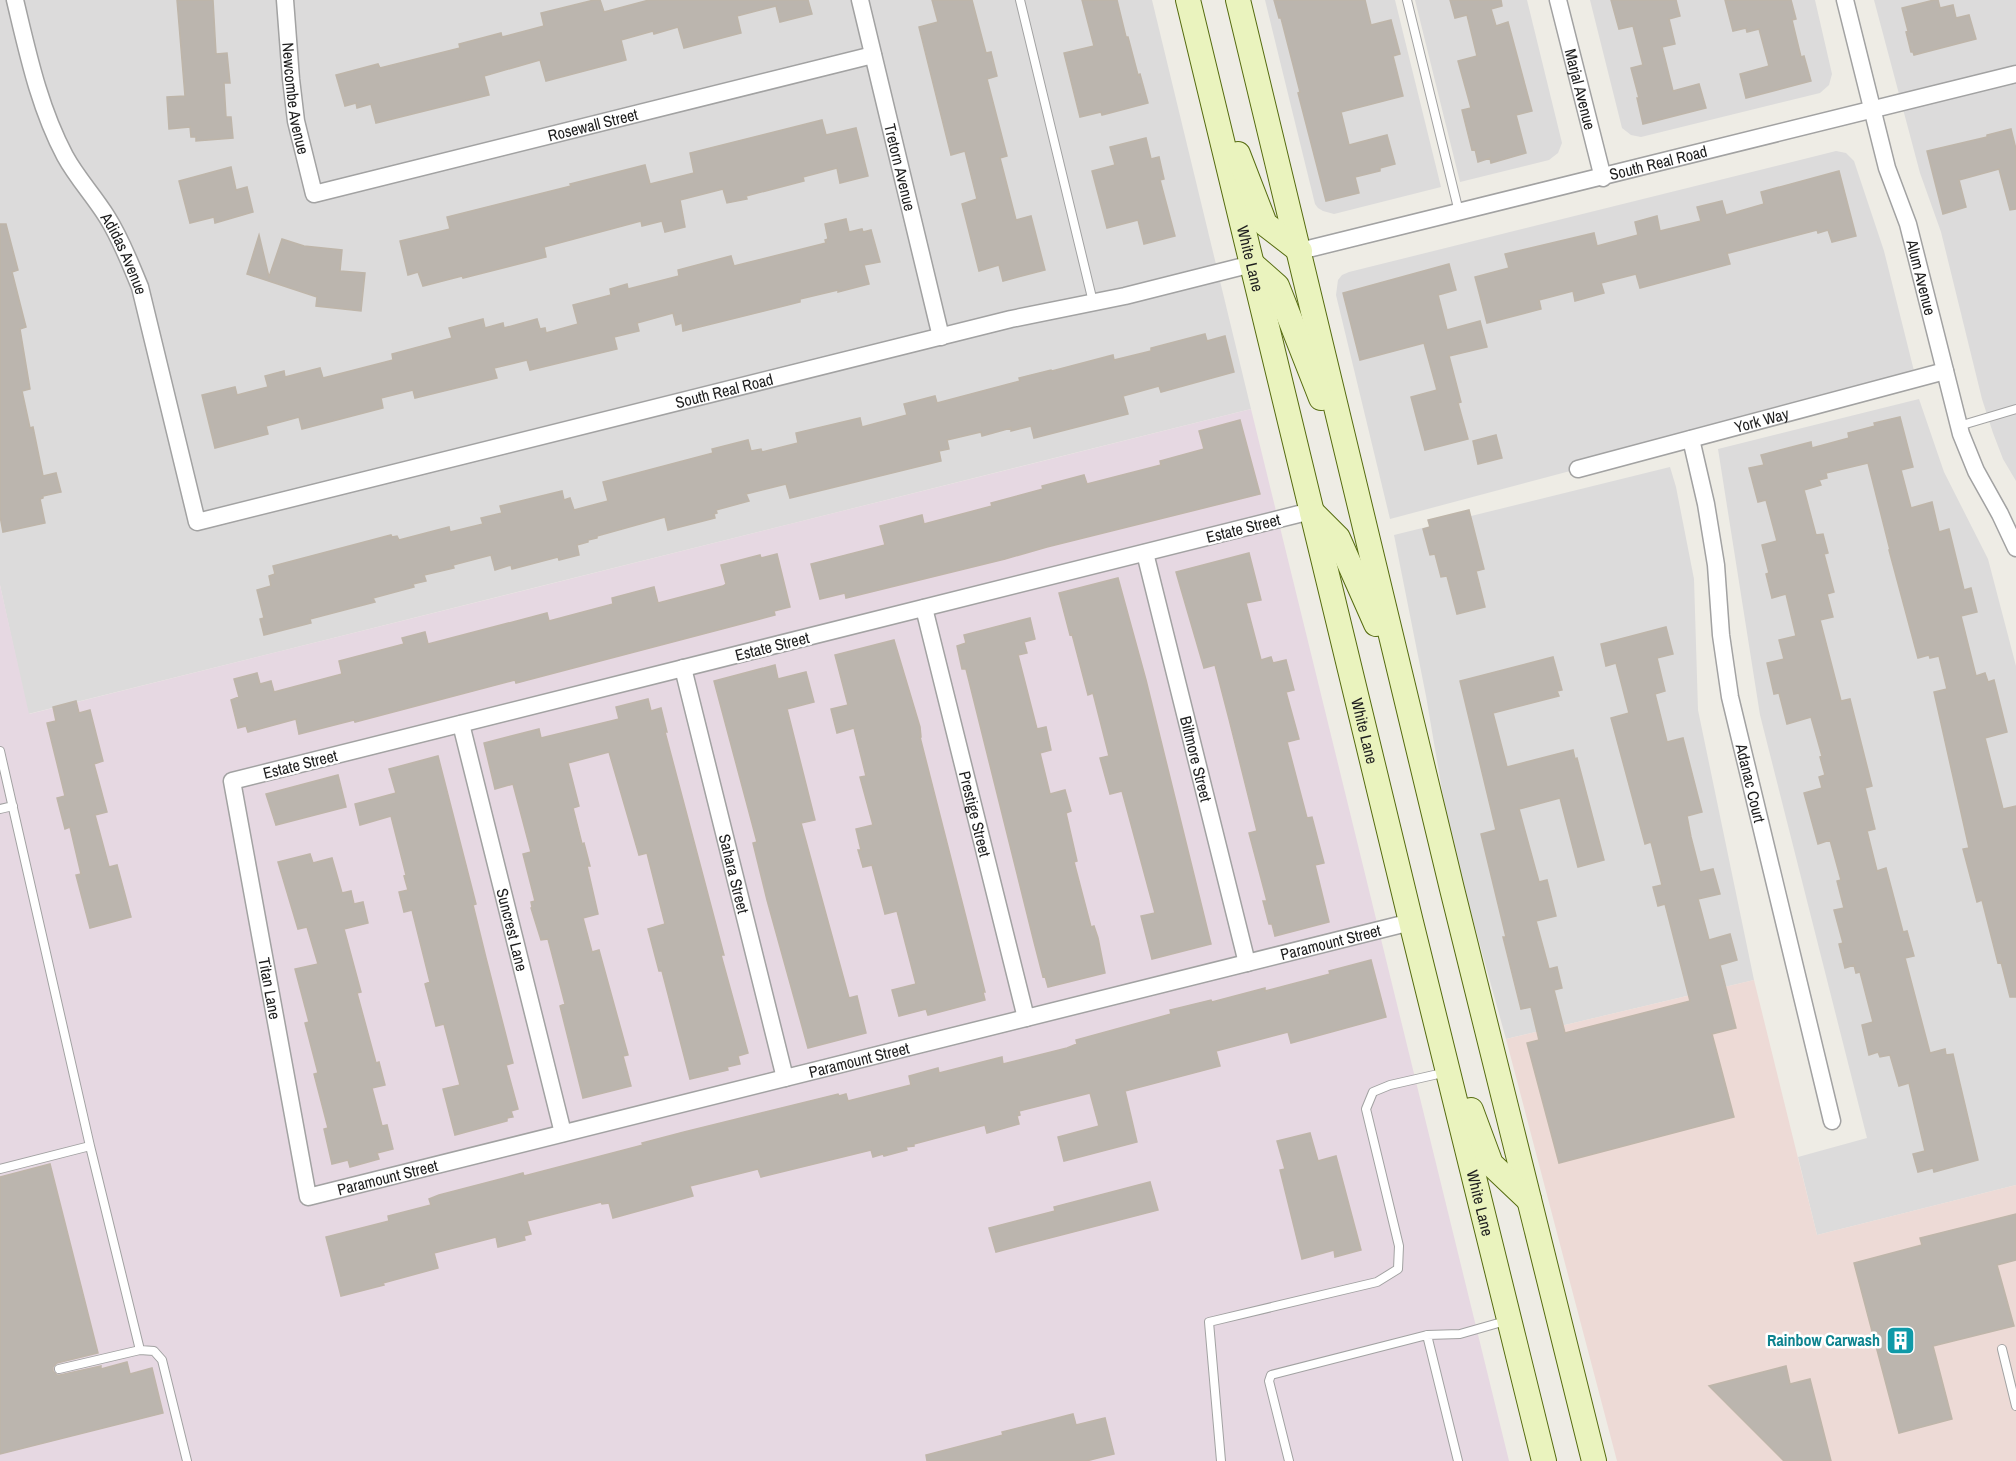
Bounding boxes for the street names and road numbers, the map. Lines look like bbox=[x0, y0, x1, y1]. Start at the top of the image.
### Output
street label: Newcombe Avenue bbox=[277, 42, 315, 157]
street label: Marjal Avenue bbox=[1560, 46, 1601, 132]
street label: Rosewall Street bbox=[546, 103, 640, 146]
street label: Tretorn Avenue bbox=[879, 121, 921, 213]
street label: South Real Road bbox=[1607, 140, 1709, 185]
street label: Adidas Avenue bbox=[95, 207, 152, 297]
street label: White Lane bbox=[1232, 223, 1269, 294]
street label: Alum Avenue bbox=[1901, 236, 1942, 317]
street label: South Real Road bbox=[673, 368, 775, 413]
street label: York Way bbox=[1732, 402, 1792, 438]
street label: Estate Street bbox=[1204, 508, 1283, 548]
street label: Estate Street bbox=[733, 626, 812, 666]
street label: White Lane bbox=[1346, 696, 1383, 766]
street label: Biltmore Street bbox=[1175, 714, 1218, 804]
street label: Adanac Court bbox=[1730, 741, 1771, 825]
street label: Estate Street bbox=[261, 744, 340, 784]
street label: Prestige Street bbox=[954, 769, 997, 859]
street label: Sahara Street bbox=[714, 832, 755, 916]
street label: Suncrest Lane bbox=[491, 886, 533, 973]
street label: Paramount Street bbox=[1278, 919, 1383, 965]
street label: Titan Lane bbox=[253, 956, 286, 1021]
street label: Paramount Street bbox=[806, 1036, 912, 1083]
street label: Paramount Street bbox=[335, 1154, 440, 1200]
street label: White Lane bbox=[1462, 1168, 1499, 1238]

